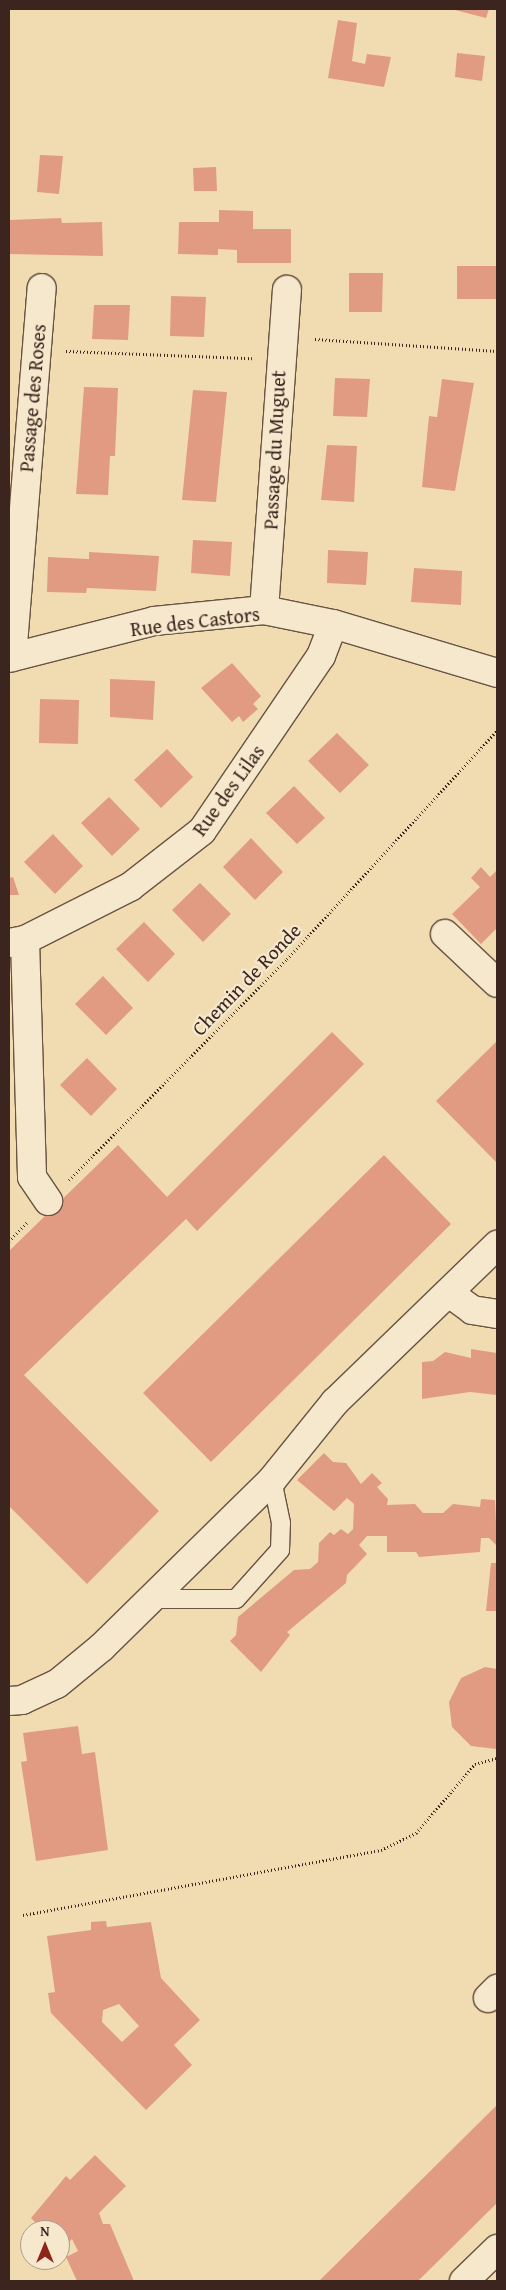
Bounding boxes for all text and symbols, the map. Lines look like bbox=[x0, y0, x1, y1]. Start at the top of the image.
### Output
street label: Passage des Roses bbox=[14, 323, 50, 473]
street label: Passage du Muguet bbox=[258, 370, 290, 530]
street label: Rue des Castors bbox=[129, 601, 261, 641]
street label: Rue des Lilas bbox=[187, 740, 269, 840]
street label: Chemin de Ronde bbox=[186, 918, 306, 1040]
north arrow bbox=[20, 2220, 70, 2270]
text: N bbox=[40, 2221, 50, 2241]

